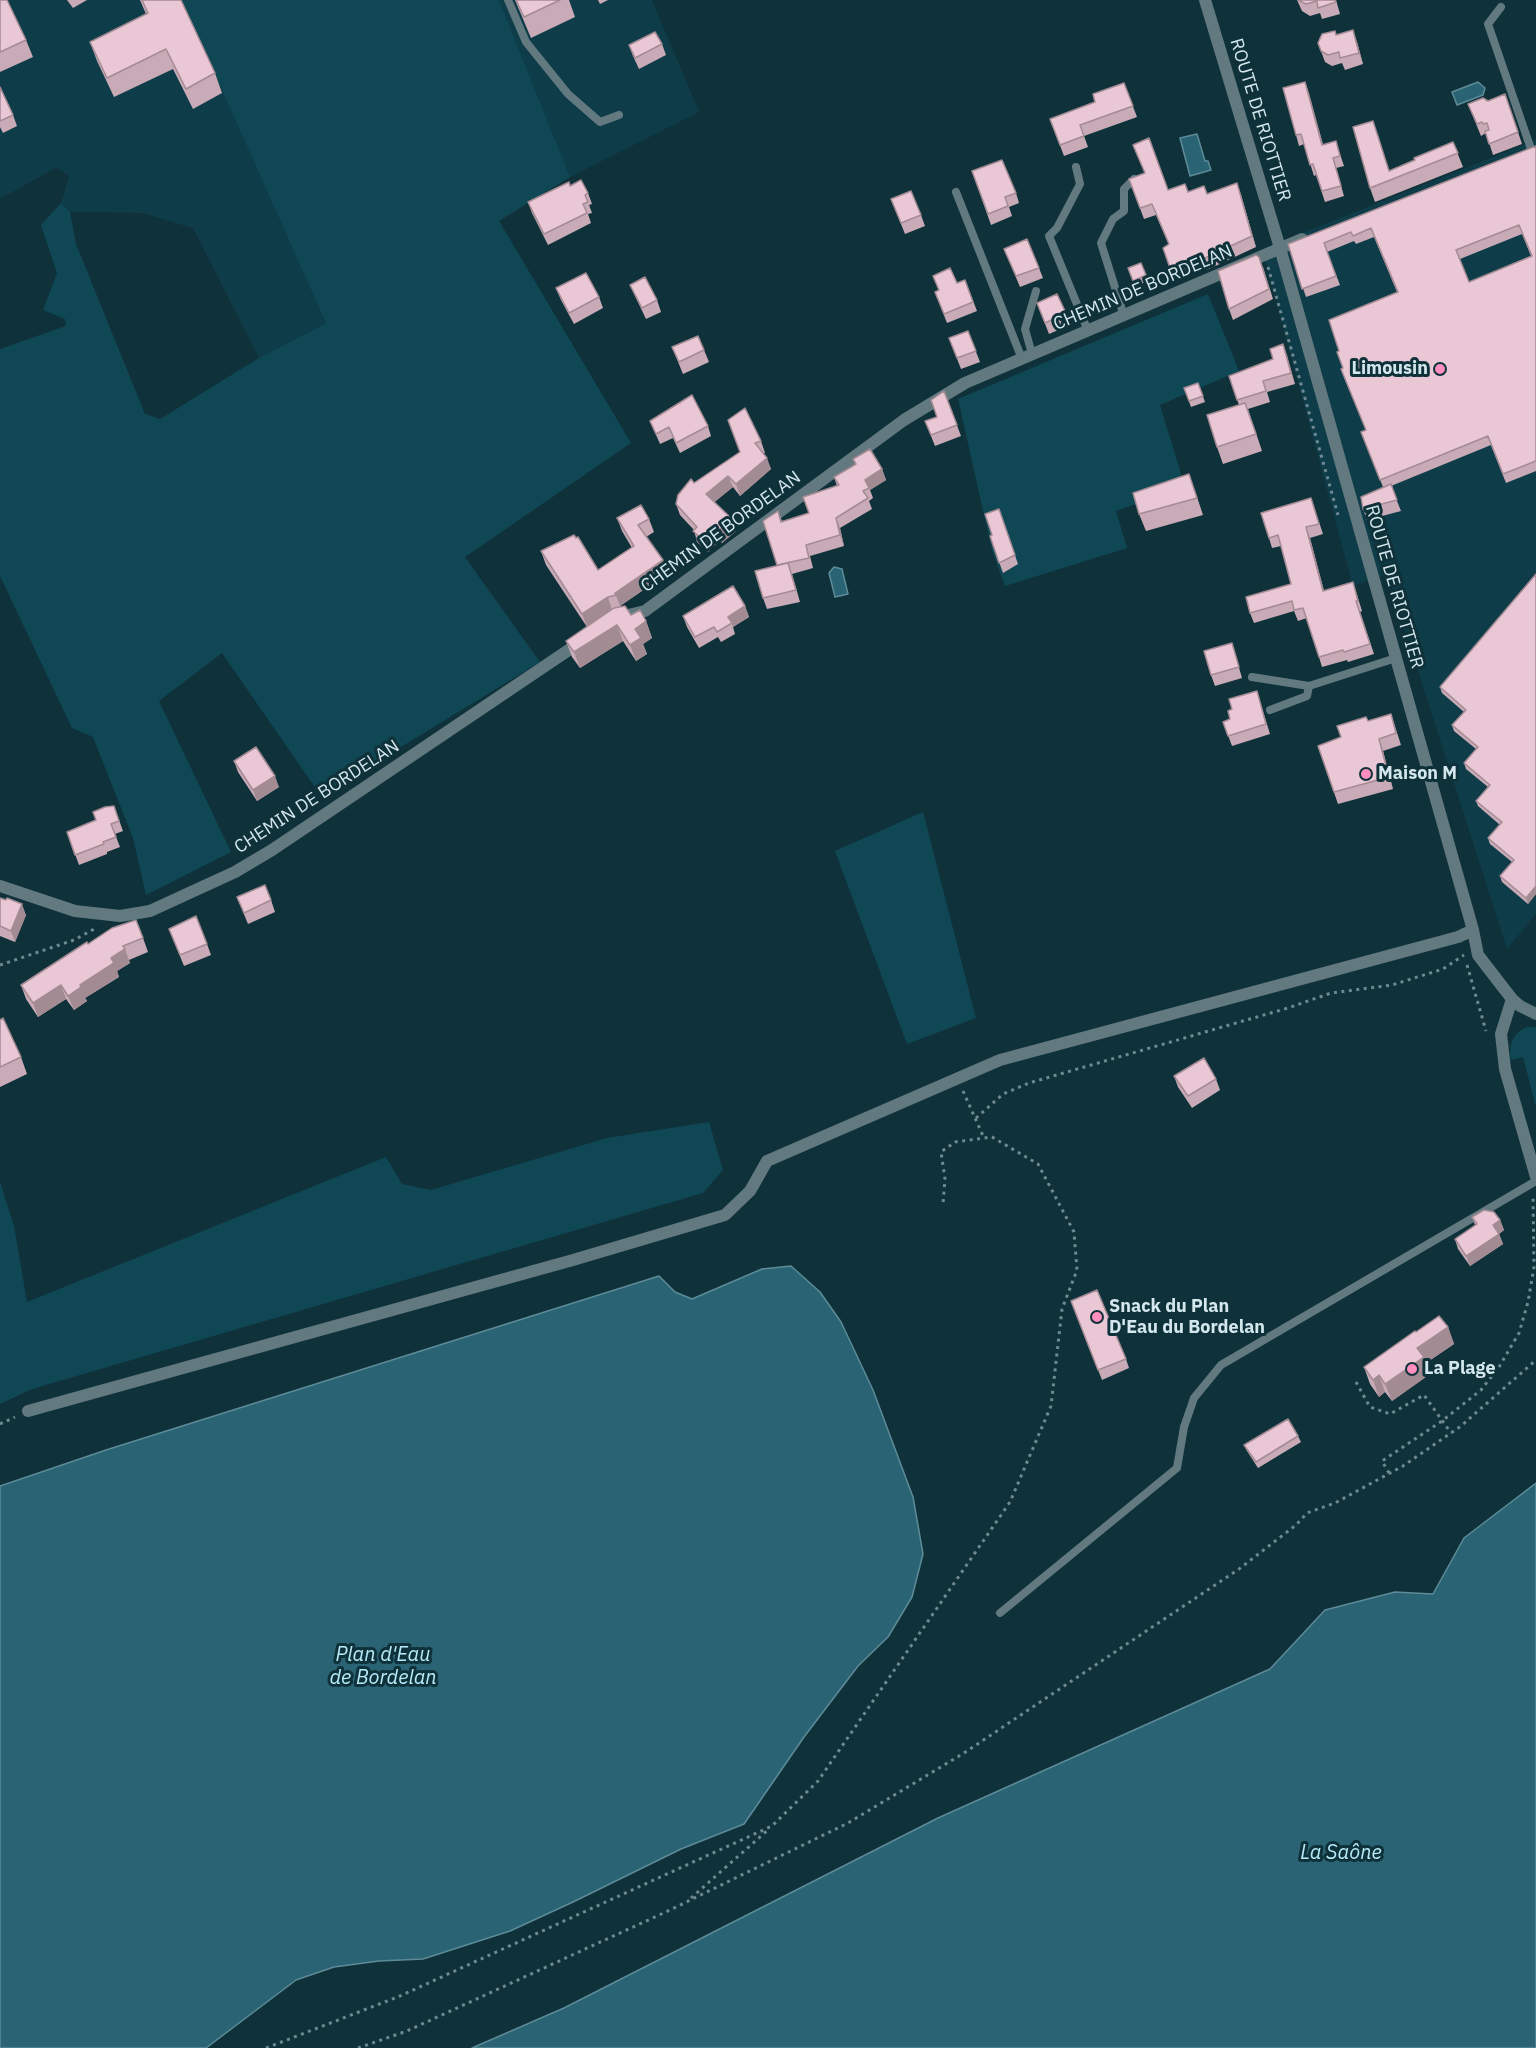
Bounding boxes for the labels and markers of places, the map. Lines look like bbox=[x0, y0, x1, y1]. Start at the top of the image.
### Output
place label: Limousin bbox=[1351, 358, 1428, 380]
marker: Limousin bbox=[1433, 362, 1447, 376]
place label: Maison M bbox=[1378, 763, 1457, 785]
marker: Maison M bbox=[1359, 767, 1373, 781]
place label: Snack du Plan D'Eau du Bordelan bbox=[1109, 1296, 1265, 1338]
marker: Snack du Plan D'Eau du Bordelan bbox=[1090, 1310, 1104, 1324]
place label: La Plage bbox=[1424, 1358, 1496, 1380]
marker: La Plage bbox=[1405, 1362, 1419, 1376]

